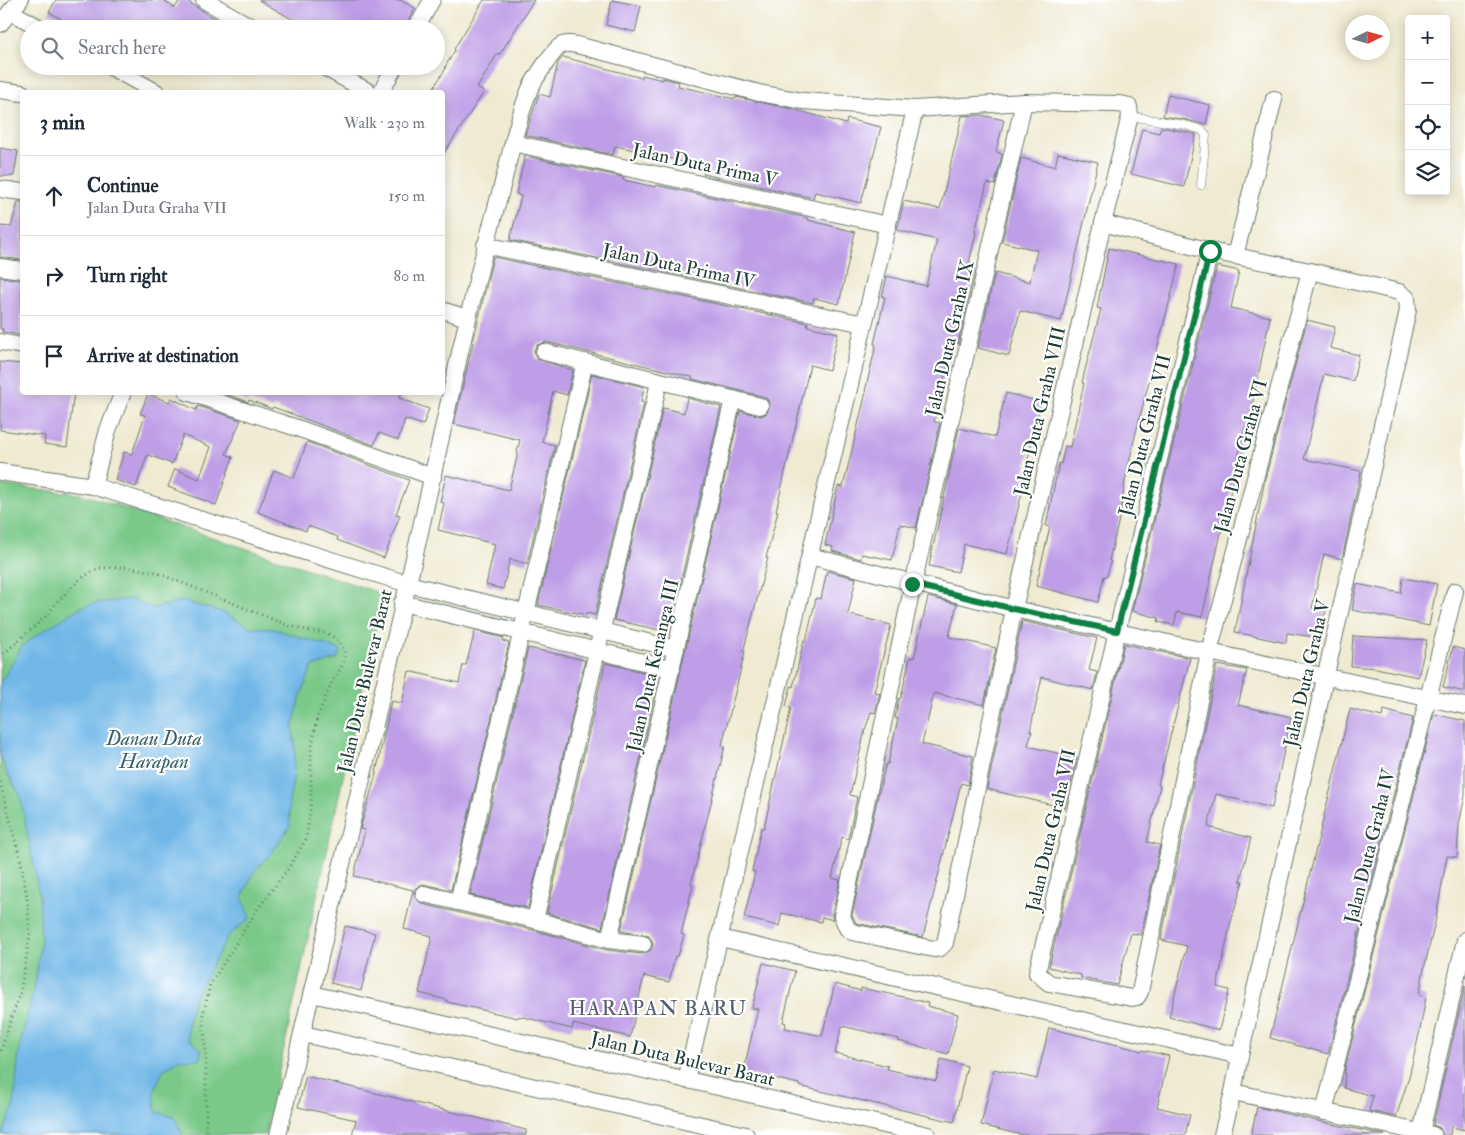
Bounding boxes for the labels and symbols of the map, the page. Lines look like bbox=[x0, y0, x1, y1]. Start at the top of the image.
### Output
north arrow bbox=[1345, 15, 1390, 60]
street label: Jalan Duta Prima V bbox=[629, 138, 780, 192]
street label: Jalan Duta Prima IV bbox=[599, 238, 758, 294]
route start bbox=[1199, 240, 1222, 263]
street label: Jalan Duta Graha IX bbox=[920, 257, 980, 420]
street label: Jalan Duta Graha VIII bbox=[1009, 324, 1071, 500]
street label: Jalan Duta Graha VII bbox=[1113, 352, 1177, 520]
street label: Jalan Duta Graha VI bbox=[1209, 377, 1273, 537]
route end bbox=[901, 573, 924, 596]
street label: Jalan Duta Kenanga III bbox=[621, 576, 685, 755]
street label: Jalan Duta Bulevar Barat bbox=[332, 587, 398, 777]
street label: Jalan Duta Graha V bbox=[1278, 596, 1336, 750]
water label: Danau Duta Harapan bbox=[105, 726, 202, 774]
street label: Jalan Duta Graha VII bbox=[1020, 747, 1081, 915]
street label: Jalan Duta Graha IV bbox=[1339, 766, 1401, 927]
district label: HARAPAN BARU bbox=[569, 995, 747, 1022]
street label: Jalan Duta Bulevar Barat bbox=[587, 1026, 777, 1092]

